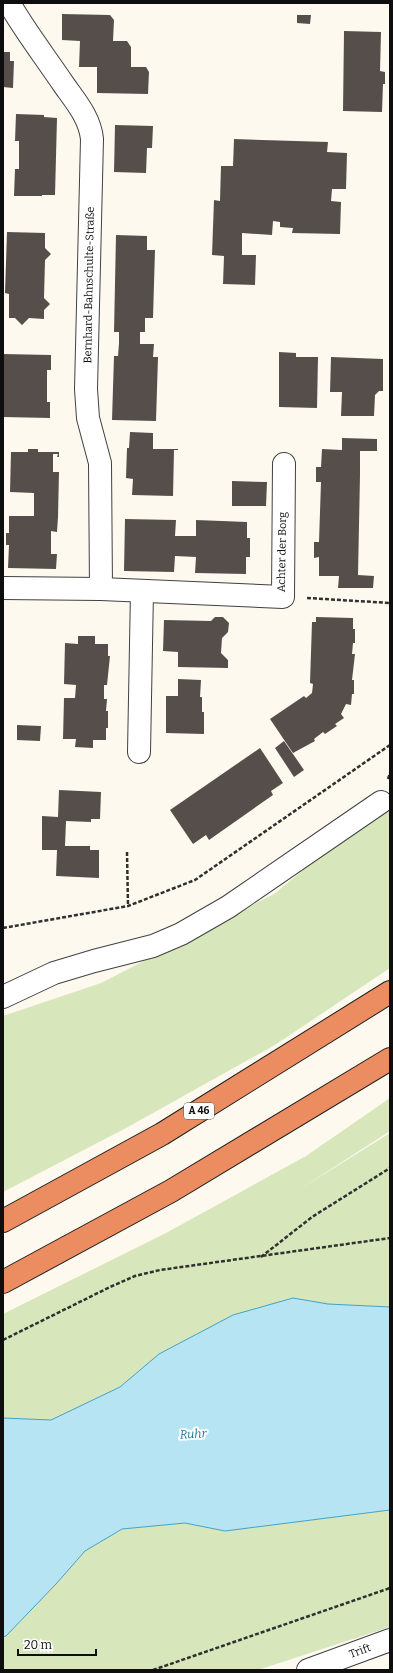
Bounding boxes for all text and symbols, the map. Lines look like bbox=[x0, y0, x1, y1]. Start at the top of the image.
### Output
street label: Bernhard-Bahnschulte-Straße bbox=[81, 207, 97, 363]
street label: Achter der Borg bbox=[275, 512, 289, 592]
road number: A 46 bbox=[184, 1103, 214, 1119]
water label: Ruhr bbox=[179, 1426, 208, 1442]
scale bar bbox=[18, 1631, 96, 1657]
text: 20 m bbox=[24, 1638, 53, 1652]
street label: Trift bbox=[347, 1641, 373, 1661]

